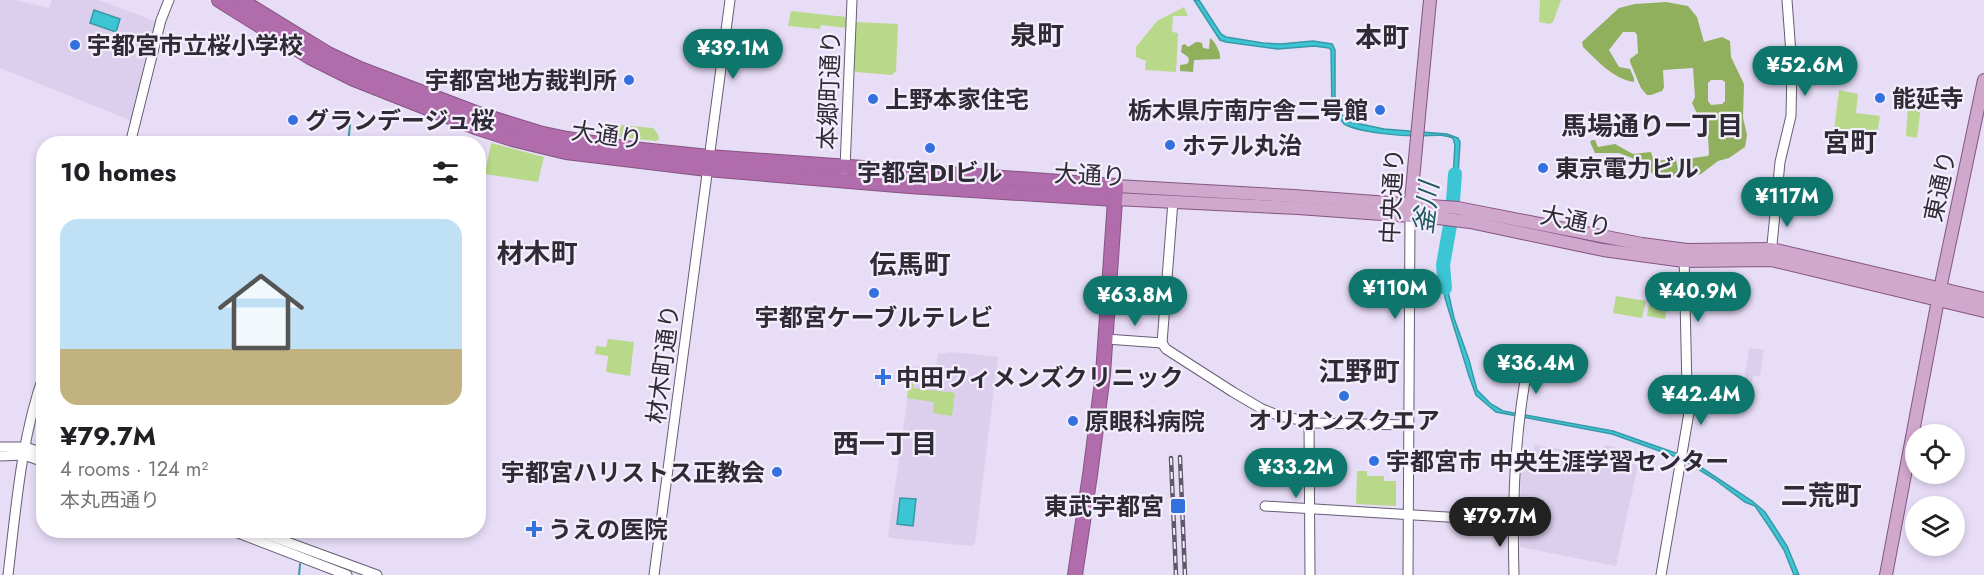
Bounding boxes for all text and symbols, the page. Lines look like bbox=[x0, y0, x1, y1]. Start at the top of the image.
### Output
district label: 泉町 bbox=[1010, 16, 1064, 55]
district label: 本町 bbox=[1355, 18, 1409, 57]
place label: 宇都宮市立桜小学校 bbox=[87, 28, 303, 63]
pin: ¥39.1M bbox=[684, 29, 782, 80]
street label: 本郷町通り bbox=[809, 29, 849, 151]
text: ¥39.1M bbox=[697, 34, 769, 63]
marker: 宇都宮市立桜小学校 bbox=[68, 38, 82, 52]
pin: ¥52.6M bbox=[1756, 46, 1854, 97]
text: ¥52.6M bbox=[1766, 51, 1844, 80]
place label: 宇都宮地方裁判所 bbox=[425, 63, 617, 98]
marker: 宇都宮地方裁判所 bbox=[622, 73, 636, 87]
place label: 能延寺 bbox=[1892, 81, 1964, 116]
place label: 上野本家住宅 bbox=[885, 82, 1029, 117]
marker: 能延寺 bbox=[1873, 91, 1887, 105]
marker: 上野本家住宅 bbox=[866, 92, 880, 106]
place label: 栃木県庁南庁舎二号館 bbox=[1128, 93, 1368, 128]
place label: グランデージュ桜 bbox=[305, 103, 495, 138]
marker: 栃木県庁南庁舎二号館 bbox=[1373, 103, 1387, 117]
district label: 馬場通り一丁目 bbox=[1561, 107, 1743, 145]
marker: グランデージュ桜 bbox=[286, 113, 300, 127]
street label: 大通り bbox=[569, 113, 645, 157]
district label: 宮町 bbox=[1823, 123, 1877, 162]
place label: ホテル丸治 bbox=[1182, 128, 1302, 163]
marker: ホテル丸治 bbox=[1163, 138, 1177, 152]
marker: 宇都宮DIビル bbox=[923, 141, 937, 155]
street label: 中央通り bbox=[1372, 147, 1412, 245]
street label: 東通り bbox=[1915, 147, 1965, 225]
place label: 東京電力ビル bbox=[1555, 151, 1699, 186]
text: 10 homes bbox=[60, 153, 176, 191]
place label: 宇都宮DIビル bbox=[857, 155, 1003, 190]
icon: filters bbox=[429, 156, 462, 189]
street label: 大通り bbox=[1053, 156, 1127, 194]
marker: 東京電力ビル bbox=[1536, 161, 1550, 175]
water label: 釜川 bbox=[1404, 177, 1448, 236]
pin: ¥117M bbox=[1745, 177, 1829, 228]
text: ¥117M bbox=[1755, 182, 1819, 211]
street label: 大通り bbox=[1537, 197, 1615, 245]
district label: 材木町 bbox=[497, 234, 578, 273]
district label: 伝馬町 bbox=[870, 245, 951, 284]
icon: home bbox=[207, 258, 315, 366]
pin: ¥110M bbox=[1353, 269, 1437, 320]
pin: ¥40.9M bbox=[1649, 272, 1747, 323]
text: ¥110M bbox=[1363, 274, 1427, 303]
pin: ¥63.8M bbox=[1086, 276, 1184, 327]
text: ¥40.9M bbox=[1659, 277, 1737, 306]
text: ¥63.8M bbox=[1097, 281, 1173, 310]
marker: 宇都宮ケーブルテレビ bbox=[867, 286, 881, 300]
place label: 宇都宮ケーブルテレビ bbox=[755, 300, 993, 335]
street label: 材木町通り bbox=[638, 302, 688, 426]
pin: ¥36.4M bbox=[1487, 344, 1585, 395]
text: ¥36.4M bbox=[1497, 349, 1575, 378]
district label: 江野町 bbox=[1319, 352, 1400, 391]
place label: 中田ウィメンズクリニック bbox=[896, 360, 1184, 395]
marker: 中田ウィメンズクリニック bbox=[874, 368, 892, 386]
pin: ¥42.4M bbox=[1652, 375, 1750, 426]
text: ¥42.4M bbox=[1662, 380, 1740, 409]
marker: オリオンスクエア bbox=[1337, 389, 1351, 403]
place label: オリオンスクエア bbox=[1248, 403, 1440, 438]
place label: 原眼科病院 bbox=[1085, 404, 1205, 439]
marker: 原眼科病院 bbox=[1066, 414, 1080, 428]
text: ¥79.7M bbox=[60, 417, 156, 455]
map controls bbox=[1905, 424, 1965, 556]
button: locate bbox=[1905, 424, 1965, 484]
district label: 西一丁目 bbox=[833, 425, 937, 463]
place label: 宇都宮市 中央生涯学習センター bbox=[1386, 444, 1729, 479]
pin: ¥33.2M bbox=[1247, 448, 1345, 499]
text: ¥33.2M bbox=[1258, 453, 1334, 482]
marker: 宇都宮市 中央生涯学習センター bbox=[1367, 454, 1381, 468]
text: 4 rooms · 124 m² bbox=[60, 455, 208, 484]
place label: 宇都宮ハリストス正教会 bbox=[501, 455, 765, 490]
marker: 宇都宮ハリストス正教会 bbox=[770, 465, 784, 479]
district label: 二荒町 bbox=[1781, 476, 1862, 515]
text: 本丸西通り bbox=[60, 486, 160, 515]
place label: 東武宇都宮 bbox=[1044, 489, 1164, 524]
button: layers bbox=[1905, 496, 1965, 556]
marker: 東武宇都宮 bbox=[1169, 497, 1187, 515]
pin: ¥79.7M bbox=[1451, 497, 1549, 548]
text: ¥79.7M bbox=[1463, 502, 1537, 531]
place label: うえの医院 bbox=[548, 512, 668, 547]
marker: うえの医院 bbox=[525, 520, 543, 538]

